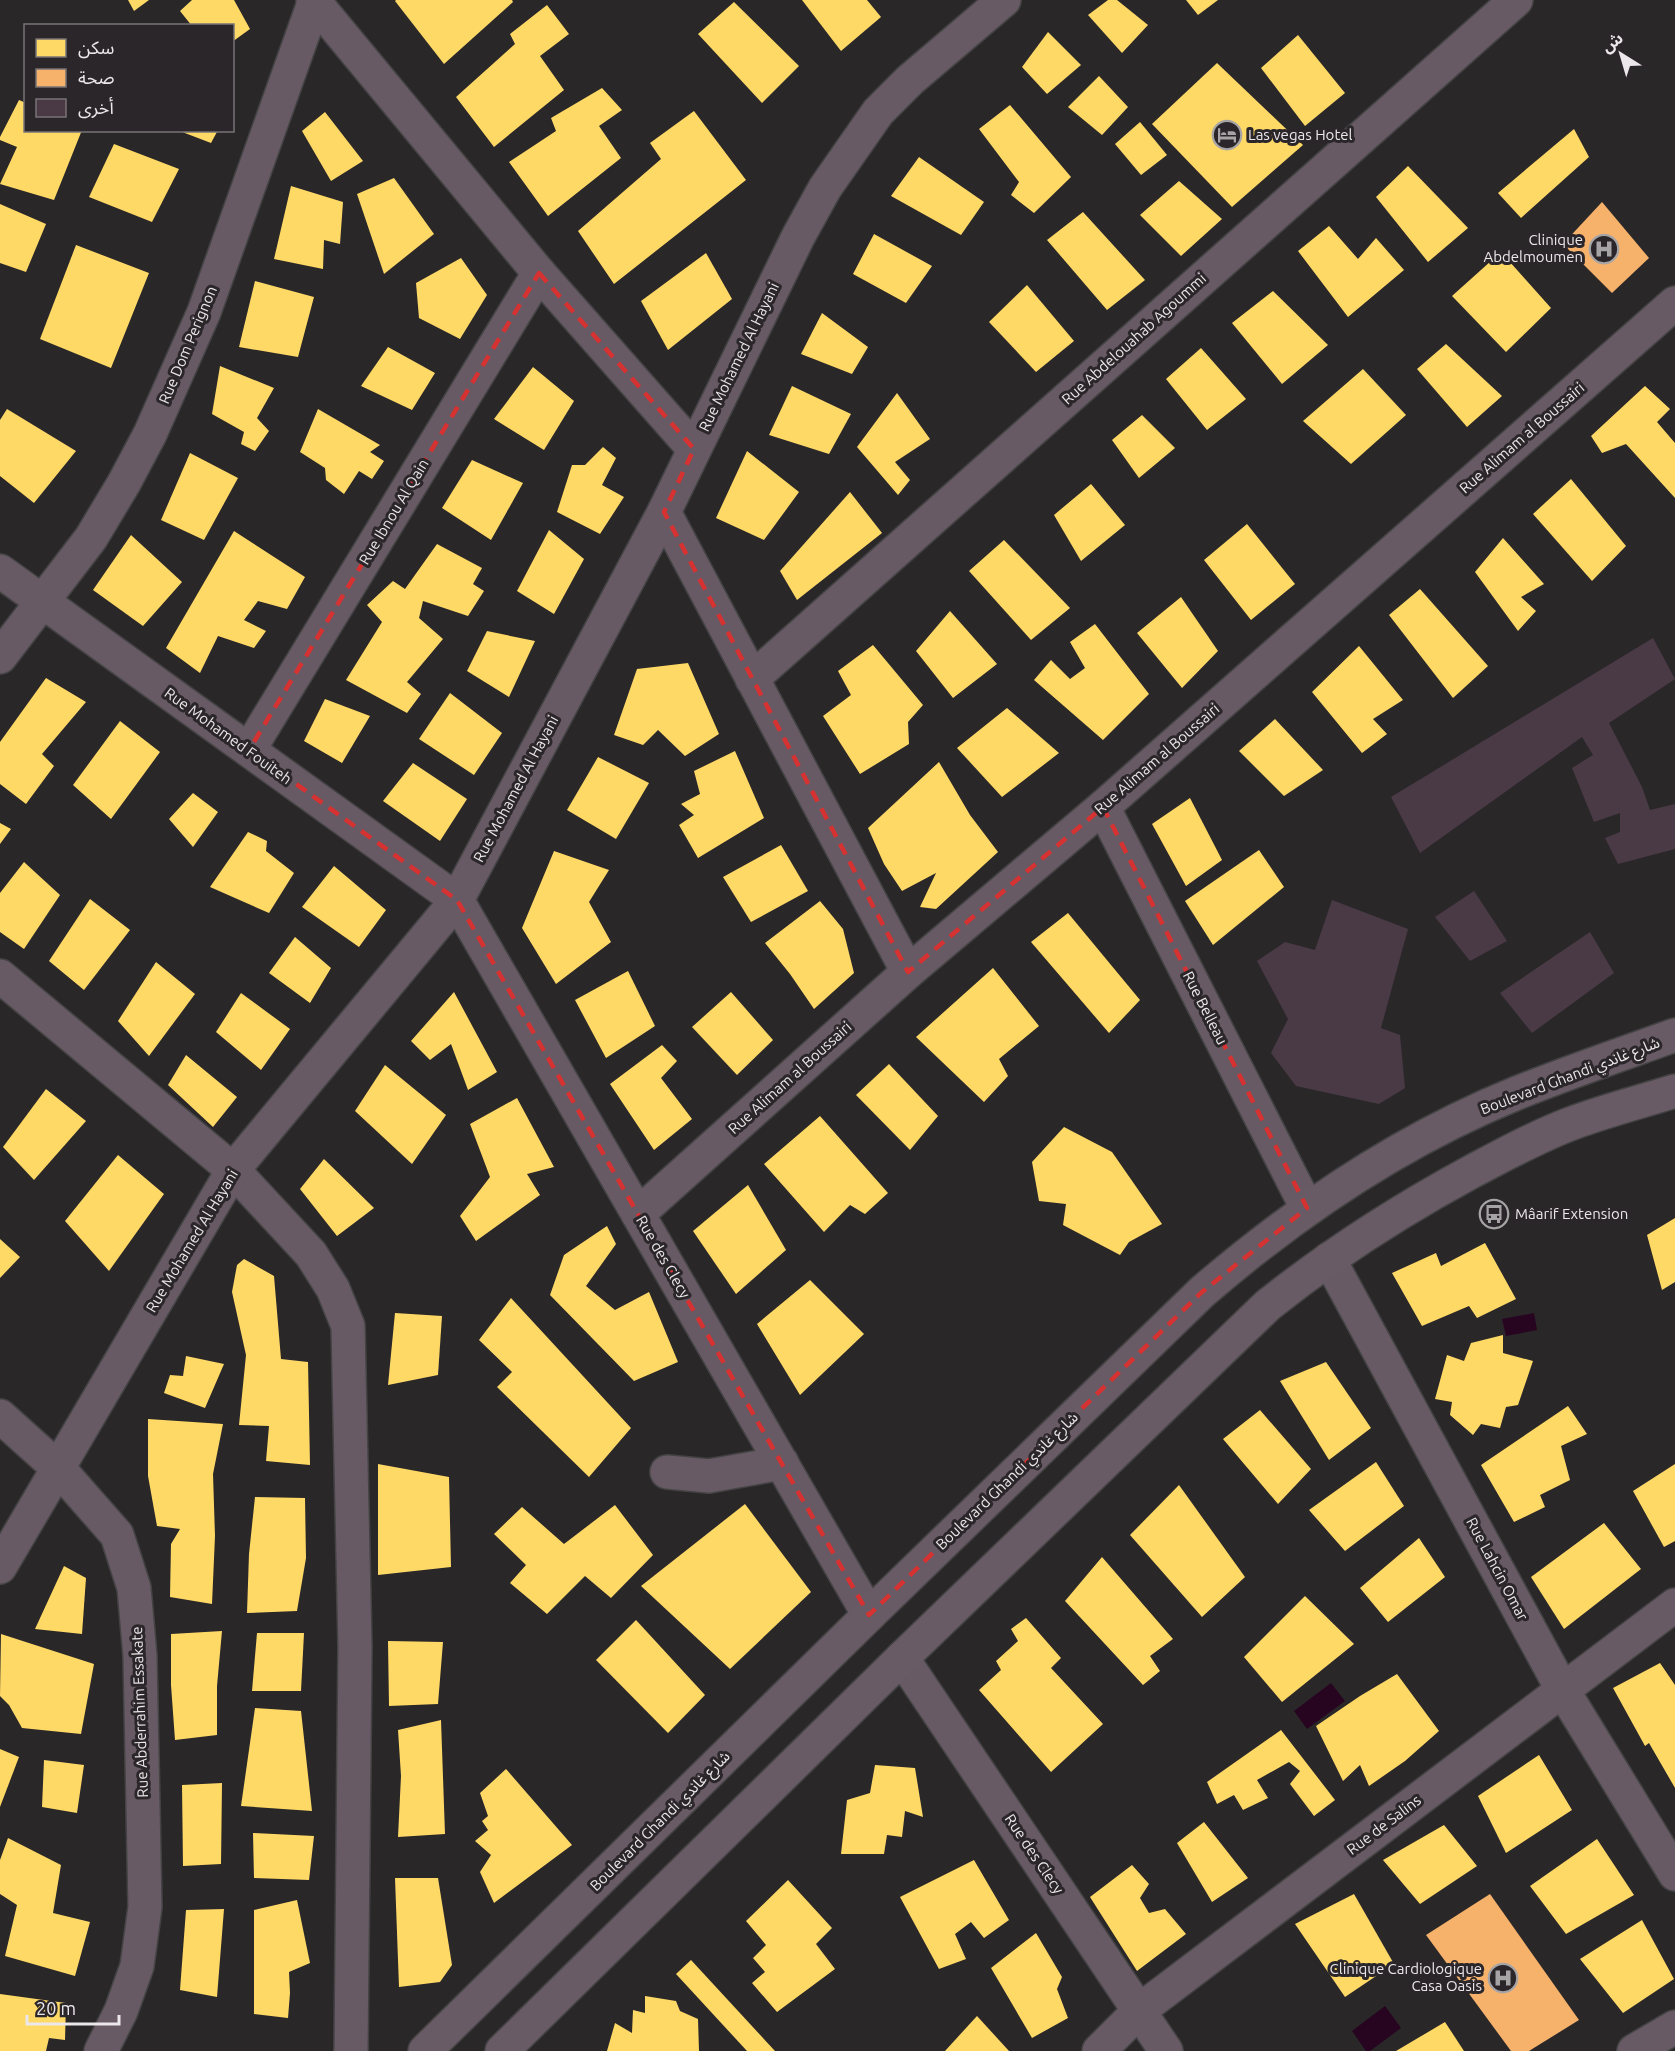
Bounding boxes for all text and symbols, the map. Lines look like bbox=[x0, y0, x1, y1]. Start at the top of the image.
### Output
legend bbox=[24, 24, 234, 132]
north arrow bbox=[1591, 24, 1651, 84]
text: ش bbox=[1598, 28, 1627, 57]
text: سكن bbox=[78, 37, 114, 59]
text: صحة bbox=[78, 67, 114, 87]
text: أخرى bbox=[78, 97, 114, 119]
hotel icon: Las vegas Hotel bbox=[1211, 119, 1243, 151]
place label: Las vegas Hotel bbox=[1248, 126, 1353, 143]
place label: Clinique Abdelmoumen bbox=[1483, 231, 1583, 265]
hospital icon: Clinique Abdelmoumen bbox=[1588, 233, 1620, 265]
street label: Rue Abdelouahab Agoummi bbox=[1058, 269, 1209, 408]
street label: Rue Mohamed Al Hayani bbox=[695, 280, 782, 434]
street label: Rue Dom Perignon bbox=[155, 283, 220, 406]
street label: Rue Alimam al Boussairi bbox=[1456, 379, 1587, 496]
street label: Rue Ibnou Al Qain bbox=[355, 456, 432, 568]
street label: Rue Mohamed Fouiteh bbox=[162, 684, 295, 787]
street label: Rue Alimam al Boussairi bbox=[1091, 700, 1222, 817]
street label: Rue Mohamed Al Hayani bbox=[470, 713, 561, 865]
street label: Rue Belleau bbox=[1180, 968, 1231, 1047]
street label: Rue Alimam al Boussairi bbox=[725, 1018, 855, 1137]
street label: Boulevard Ghandi شارع غاندي bbox=[1478, 1033, 1664, 1121]
street label: Rue Mohamed Al Hayani bbox=[142, 1166, 241, 1315]
bus stop icon: Mâarif Extension bbox=[1478, 1198, 1510, 1230]
place label: Mâarif Extension bbox=[1515, 1205, 1628, 1222]
street label: Rue des Clecy bbox=[633, 1212, 694, 1301]
street label: Boulevard Ghandi شارع غاندي bbox=[932, 1408, 1084, 1556]
street label: Rue Lahcin Omar bbox=[1463, 1514, 1532, 1623]
street label: Rue Abderrahim Essakate bbox=[128, 1626, 151, 1798]
street label: Boulevard Ghandi شارع غاندي bbox=[586, 1747, 736, 1897]
street label: Rue de Salins bbox=[1343, 1791, 1424, 1858]
street label: Rue des Clecy bbox=[1002, 1811, 1067, 1897]
place label: Clinique Cardiologique Casa Oasis bbox=[1330, 1960, 1482, 1994]
hospital icon: Clinique Cardiologique Casa Oasis bbox=[1487, 1962, 1519, 1994]
scale bar bbox=[27, 1988, 118, 2026]
text: 20 m bbox=[36, 1998, 76, 2018]

